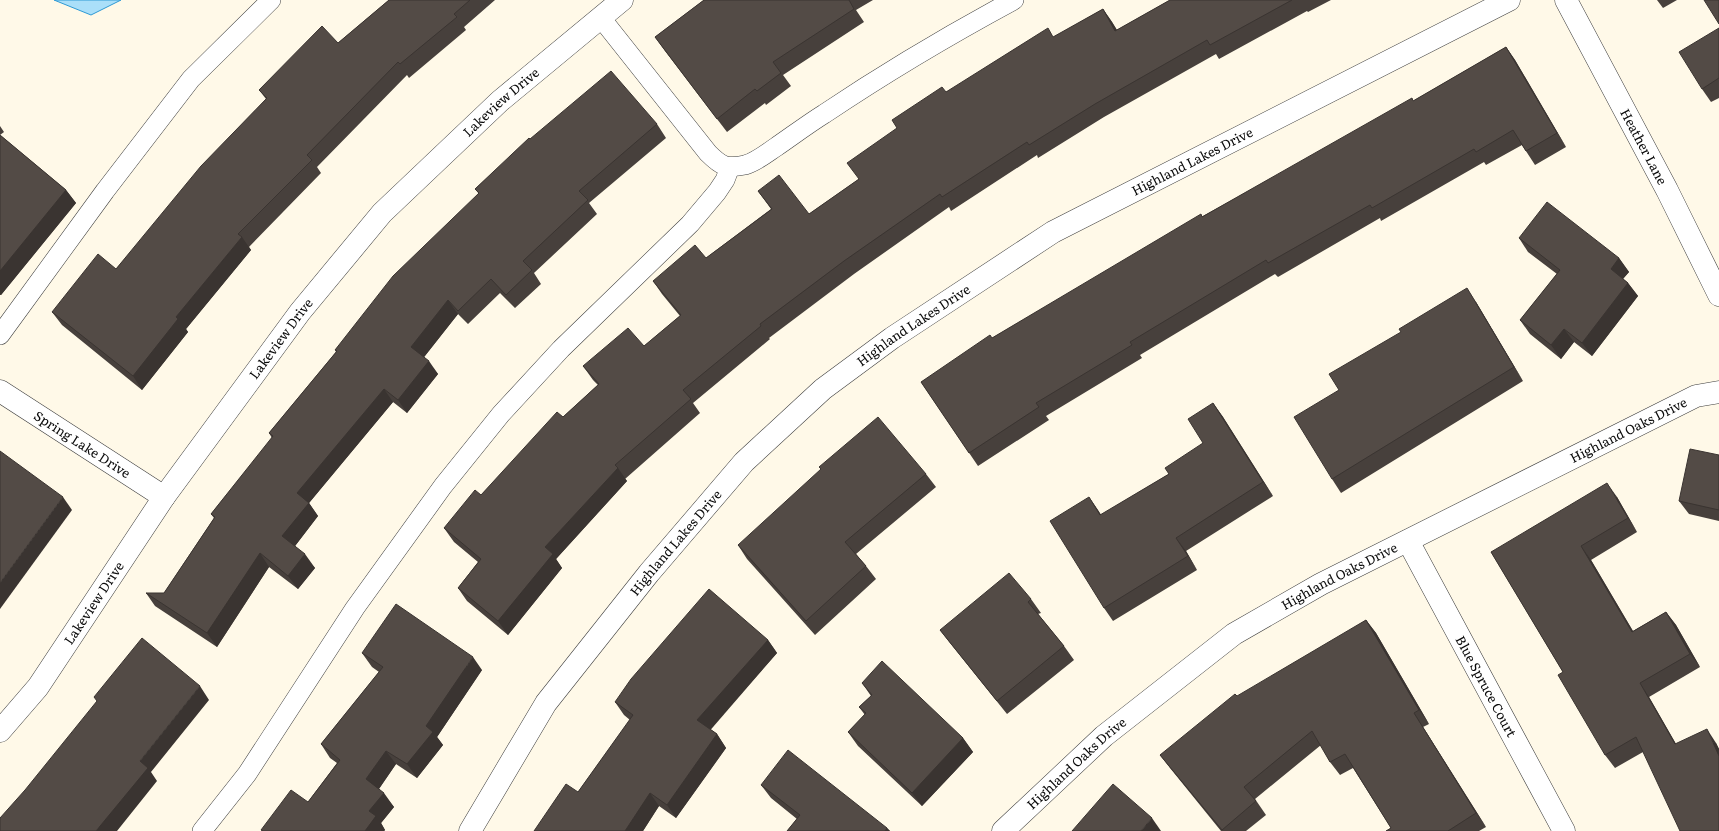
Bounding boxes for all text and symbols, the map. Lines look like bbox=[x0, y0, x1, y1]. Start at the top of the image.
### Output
street label: Lakeview Drive bbox=[458, 62, 543, 141]
street label: Heather Lane bbox=[1616, 105, 1673, 188]
street label: Highland Lakes Drive bbox=[1128, 122, 1256, 200]
street label: Highland Lakes Drive bbox=[852, 279, 974, 370]
street label: Lakeview Drive bbox=[244, 294, 317, 383]
street label: Highland Oaks Drive bbox=[1566, 392, 1690, 467]
street label: Spring Lake Drive bbox=[31, 406, 135, 482]
street label: Highland Lakes Drive bbox=[625, 485, 726, 599]
street label: Highland Oaks Drive bbox=[1277, 537, 1401, 614]
street label: Lakeview Drive bbox=[59, 557, 128, 648]
street label: Blue Spruce Court bbox=[1452, 632, 1522, 741]
street label: Highland Oaks Drive bbox=[1022, 712, 1130, 813]

